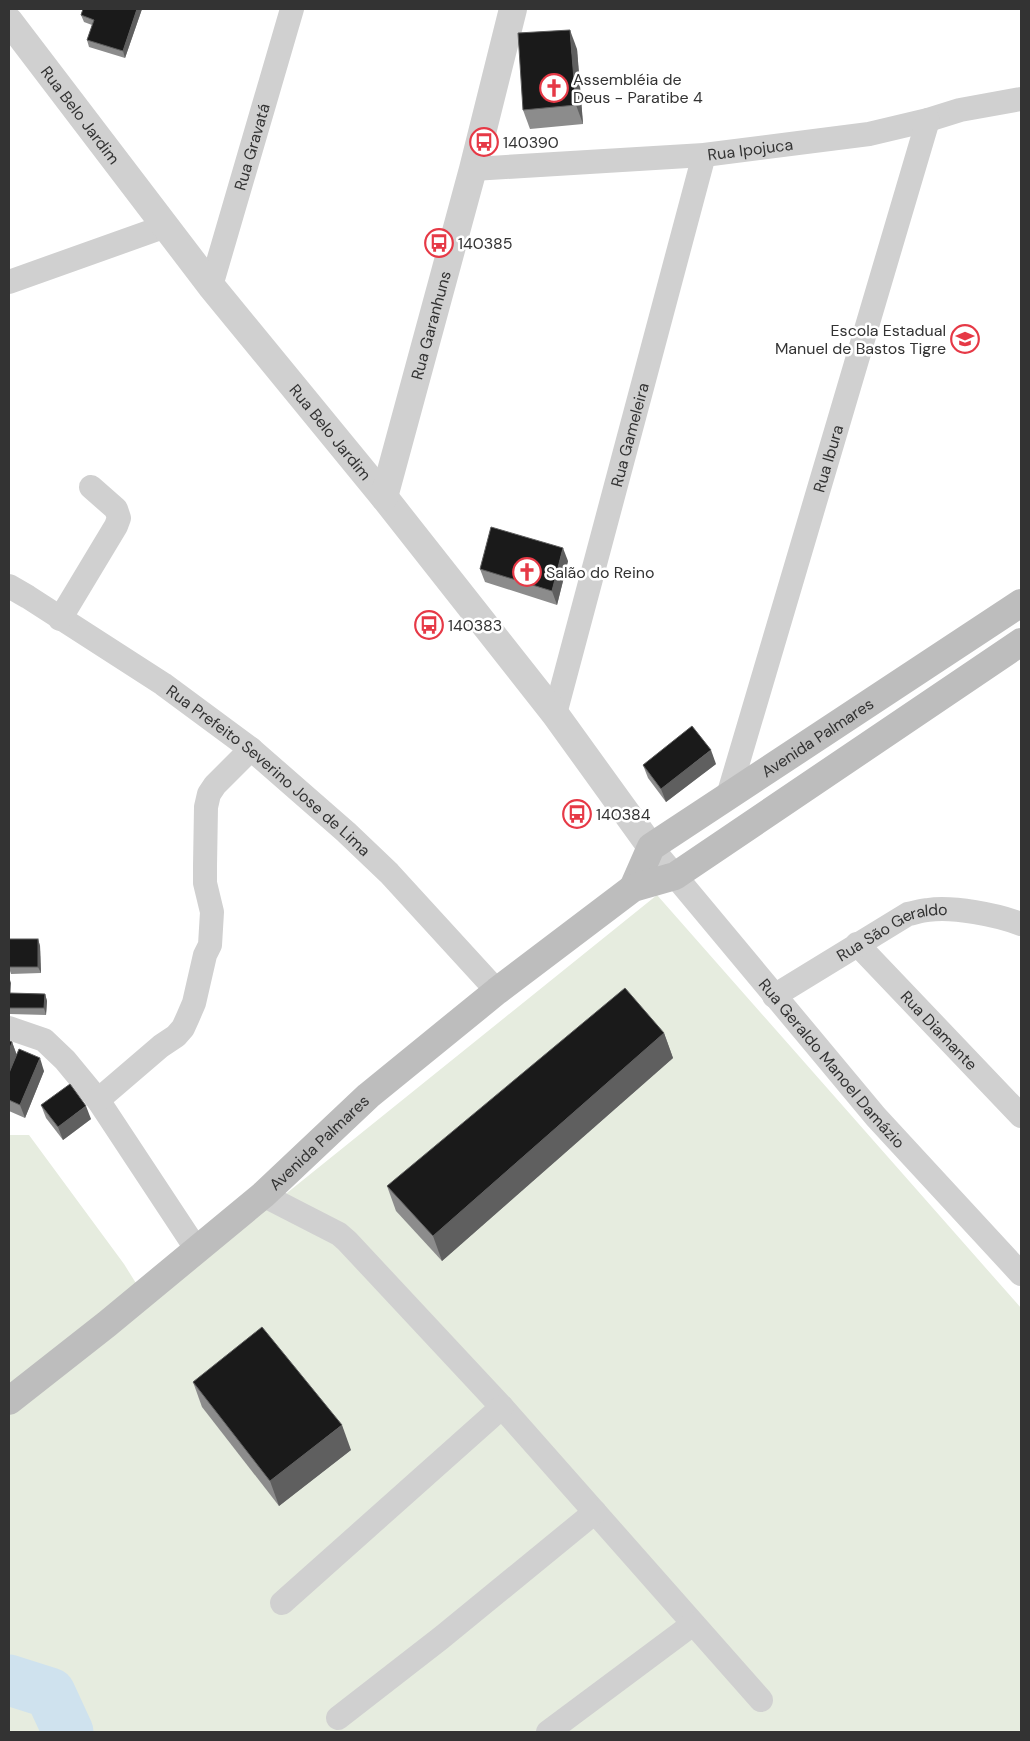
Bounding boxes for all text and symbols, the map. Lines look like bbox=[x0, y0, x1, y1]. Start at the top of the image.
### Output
street label: Rua Belo Jardim bbox=[36, 62, 124, 169]
place label: Assembléia de Deus - Paratibe 4 bbox=[573, 69, 703, 108]
church icon: Assembléia de Deus - Paratibe 4 bbox=[539, 73, 569, 103]
street label: Rua Gravatá bbox=[230, 101, 275, 193]
bus stop icon: 140390 bbox=[469, 127, 499, 157]
place label: 140390 bbox=[503, 132, 559, 153]
street label: Rua Ipojuca bbox=[706, 134, 794, 165]
bus stop icon: 140385 bbox=[424, 228, 454, 258]
place label: 140385 bbox=[458, 233, 513, 254]
street label: Rua Garanhuns bbox=[406, 269, 456, 382]
place label: Escola Estadual Manuel de Bastos Tigre bbox=[775, 320, 946, 359]
school or university icon: Escola Estadual Manuel de Bastos Tigre bbox=[950, 324, 980, 354]
street label: Rua Belo Jardim bbox=[285, 380, 376, 485]
street label: Rua Gameleira bbox=[606, 380, 654, 489]
street label: Rua Ibura bbox=[808, 422, 848, 495]
church icon: Salão do Reino bbox=[512, 557, 542, 587]
place label: Salão do Reino bbox=[546, 562, 654, 583]
bus stop icon: 140383 bbox=[414, 610, 444, 640]
place label: 140383 bbox=[448, 615, 502, 636]
street label: Rua Prefeito Severino Jose de Lima bbox=[162, 680, 375, 861]
street label: Avenida Palmares bbox=[758, 693, 878, 782]
bus stop icon: 140384 bbox=[562, 799, 592, 829]
place label: 140384 bbox=[596, 804, 651, 825]
street label: Rua São Geraldo bbox=[833, 899, 948, 966]
street label: Rua Geraldo Manoel Damázio bbox=[754, 974, 910, 1153]
street label: Rua Diamante bbox=[896, 986, 982, 1075]
street label: Avenida Palmares bbox=[265, 1090, 374, 1195]

